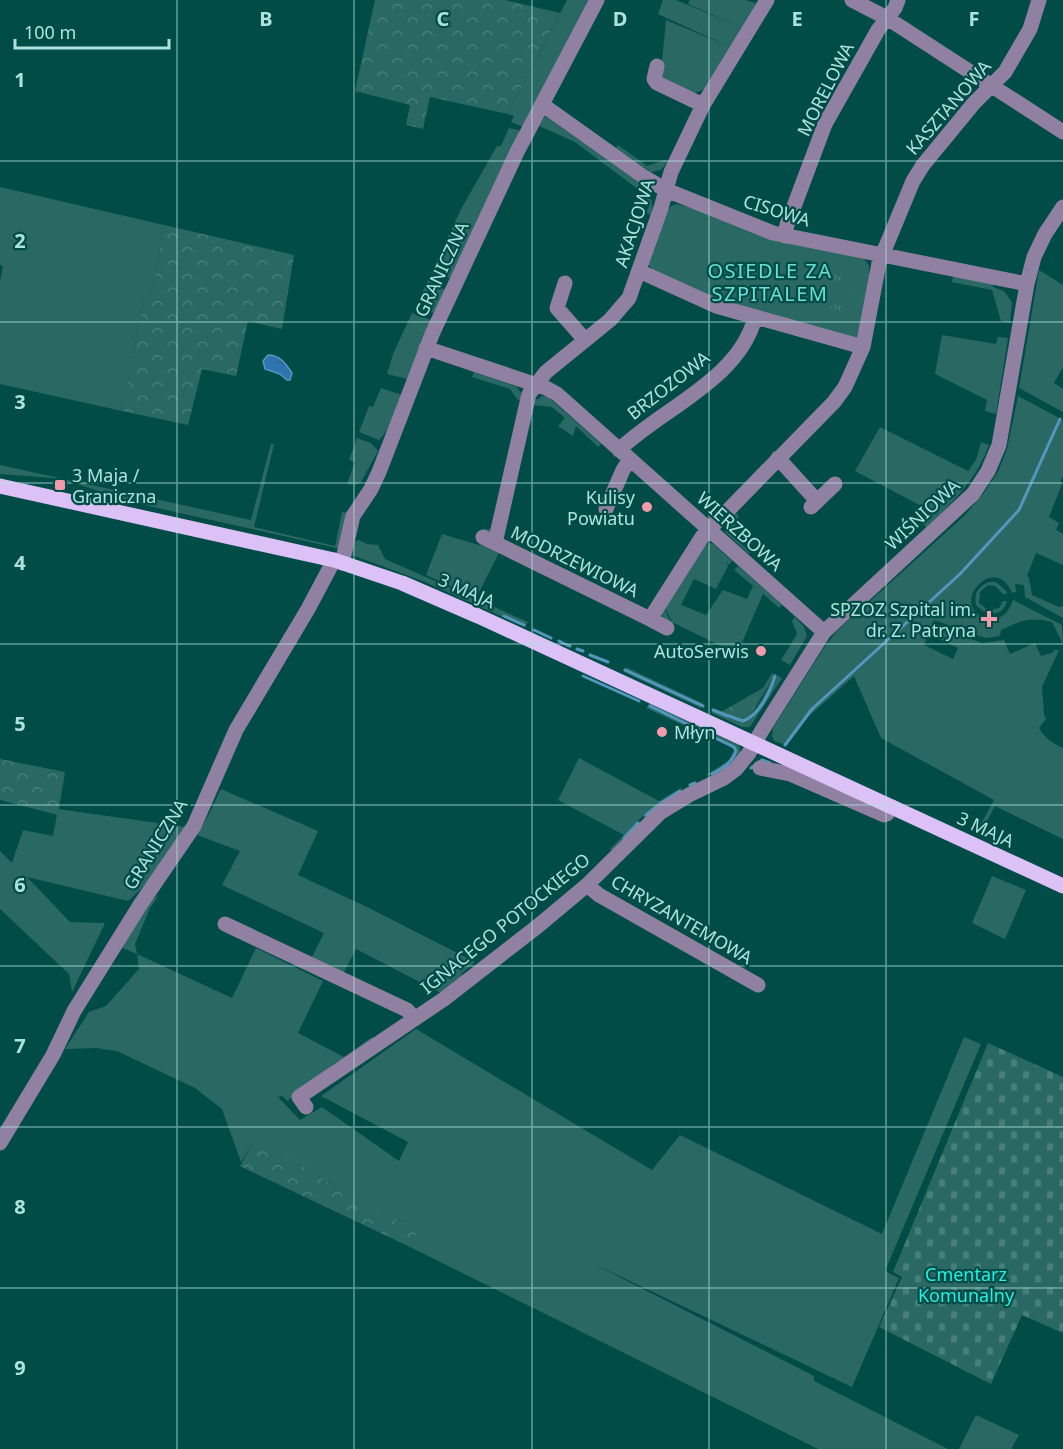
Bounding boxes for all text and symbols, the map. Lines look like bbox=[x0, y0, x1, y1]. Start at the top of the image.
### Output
text: B bbox=[259, 5, 273, 32]
text: C bbox=[437, 5, 450, 32]
text: D bbox=[613, 5, 627, 32]
text: E bbox=[791, 5, 803, 32]
text: F bbox=[969, 5, 979, 32]
scale bar bbox=[15, 12, 170, 50]
text: 100 m bbox=[24, 20, 76, 44]
street label: MORELOWA bbox=[791, 38, 859, 140]
street label: KASZTANOWA bbox=[900, 54, 996, 159]
text: 1 bbox=[14, 66, 26, 93]
street label: AKACJOWA bbox=[608, 175, 660, 270]
street label: CISOWA bbox=[741, 188, 814, 232]
street label: GRANICZNA bbox=[408, 217, 474, 320]
text: 2 bbox=[14, 227, 26, 254]
district label: OSIEDLE ZA SZPITALEM bbox=[707, 257, 833, 307]
street label: BRZOZOWA bbox=[622, 345, 715, 425]
text: 3 bbox=[14, 388, 26, 415]
place label: 3 Maja / Graniczna bbox=[72, 463, 156, 508]
street label: WIŚNIOWA bbox=[879, 473, 965, 555]
marker: 3 Maja / Graniczna bbox=[53, 478, 67, 492]
place label: Kulisy Powiatu bbox=[567, 485, 636, 530]
street label: WIERZBOWA bbox=[692, 486, 788, 576]
marker: Kulisy Powiatu bbox=[640, 500, 654, 514]
street label: MODRZEWIOWA bbox=[507, 520, 643, 603]
text: 4 bbox=[14, 549, 26, 576]
street label: 3 MAJA bbox=[435, 567, 500, 613]
place label: SPZOZ Szpital im. dr. Z. Patryna bbox=[830, 597, 976, 642]
marker: SPZOZ Szpital im. dr. Z. Patryna bbox=[980, 610, 998, 628]
place label: AutoSerwis bbox=[654, 639, 749, 663]
marker: AutoSerwis bbox=[754, 644, 768, 658]
text: 5 bbox=[14, 710, 26, 737]
place label: Młyn bbox=[674, 720, 715, 744]
marker: Młyn bbox=[655, 725, 669, 739]
street label: GRANICZNA bbox=[118, 794, 193, 894]
street label: 3 MAJA bbox=[954, 805, 1019, 853]
street label: IGNACEGO POTOCKIEGO bbox=[415, 847, 595, 999]
street label: CHRYZANTEMOWA bbox=[607, 869, 757, 969]
text: 6 bbox=[14, 871, 26, 898]
text: 7 bbox=[14, 1032, 26, 1059]
text: 8 bbox=[14, 1193, 26, 1220]
park label: Cmentarz Komunalny bbox=[918, 1262, 1015, 1307]
text: 9 bbox=[14, 1354, 26, 1381]

